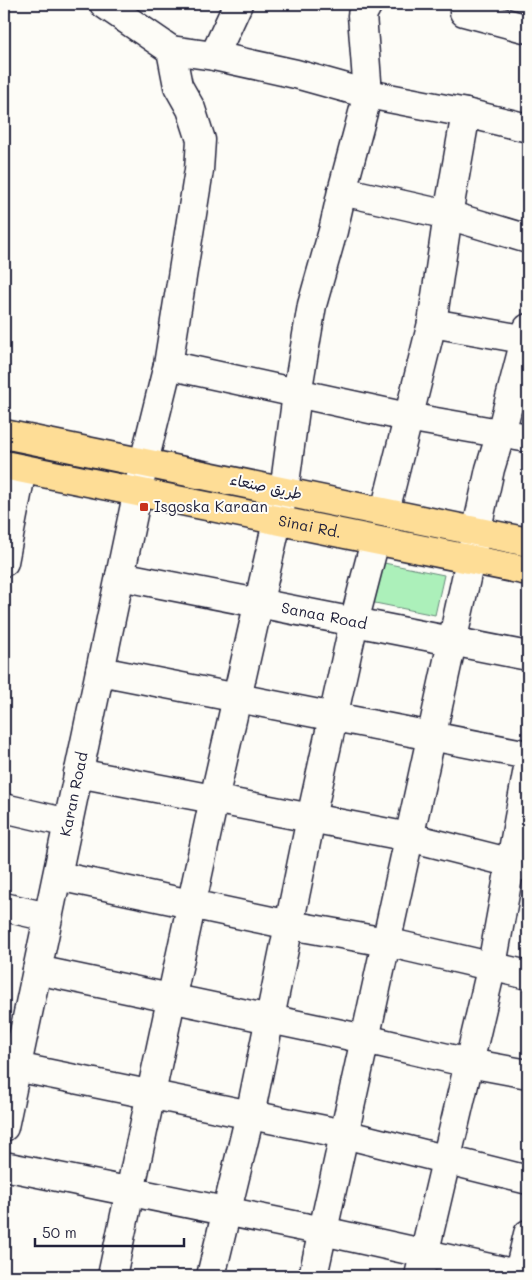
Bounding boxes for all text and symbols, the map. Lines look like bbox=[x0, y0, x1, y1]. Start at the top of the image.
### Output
street label: طريق صنعاء bbox=[228, 469, 304, 503]
place label: Isgoska Karaan bbox=[154, 496, 268, 516]
marker: Isgoska Karaan bbox=[138, 501, 150, 513]
street label: Sinai Rd. bbox=[277, 510, 343, 542]
street label: Sanaa Road bbox=[280, 597, 369, 633]
street label: Karan Road bbox=[54, 750, 92, 838]
scale bar bbox=[35, 1215, 184, 1247]
text: 50 m bbox=[42, 1222, 77, 1242]

